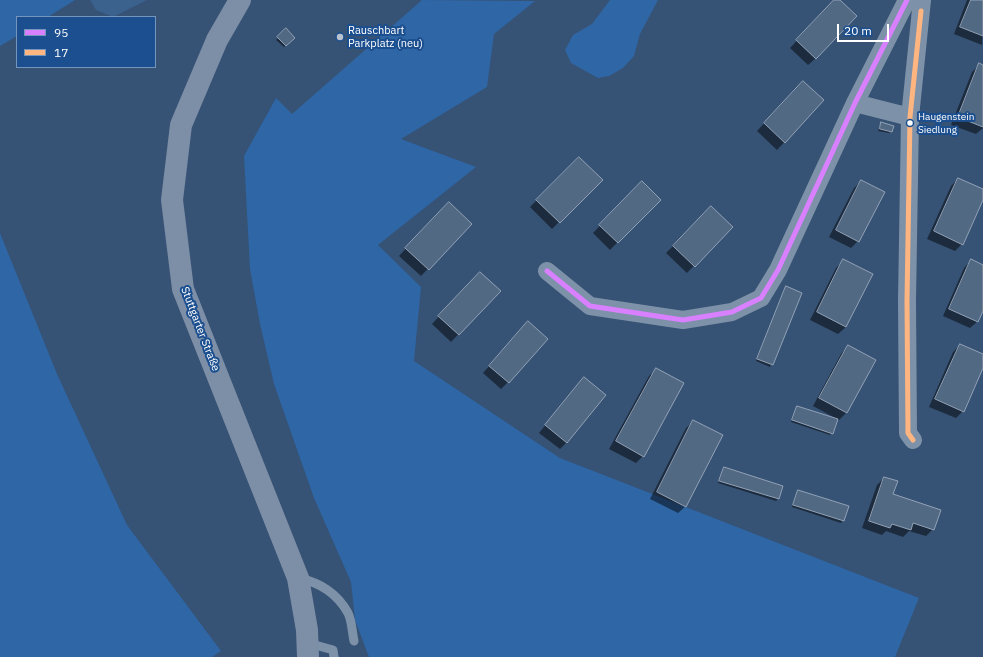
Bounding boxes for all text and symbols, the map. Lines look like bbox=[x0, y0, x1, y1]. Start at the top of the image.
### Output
legend bbox=[16, 16, 156, 68]
scale bar bbox=[839, 16, 891, 42]
text: 20 m bbox=[844, 23, 872, 38]
place label: Rauschbart Parkplatz (neu) bbox=[348, 24, 423, 50]
text: 95 bbox=[54, 25, 68, 40]
marker: Rauschbart Parkplatz (neu) bbox=[335, 32, 345, 42]
text: 17 bbox=[54, 45, 68, 60]
place label: Haugenstein Siedlung bbox=[918, 111, 974, 134]
marker: Haugenstein Siedlung bbox=[905, 118, 915, 128]
street label: Stuttgarter Straße bbox=[178, 285, 222, 373]

